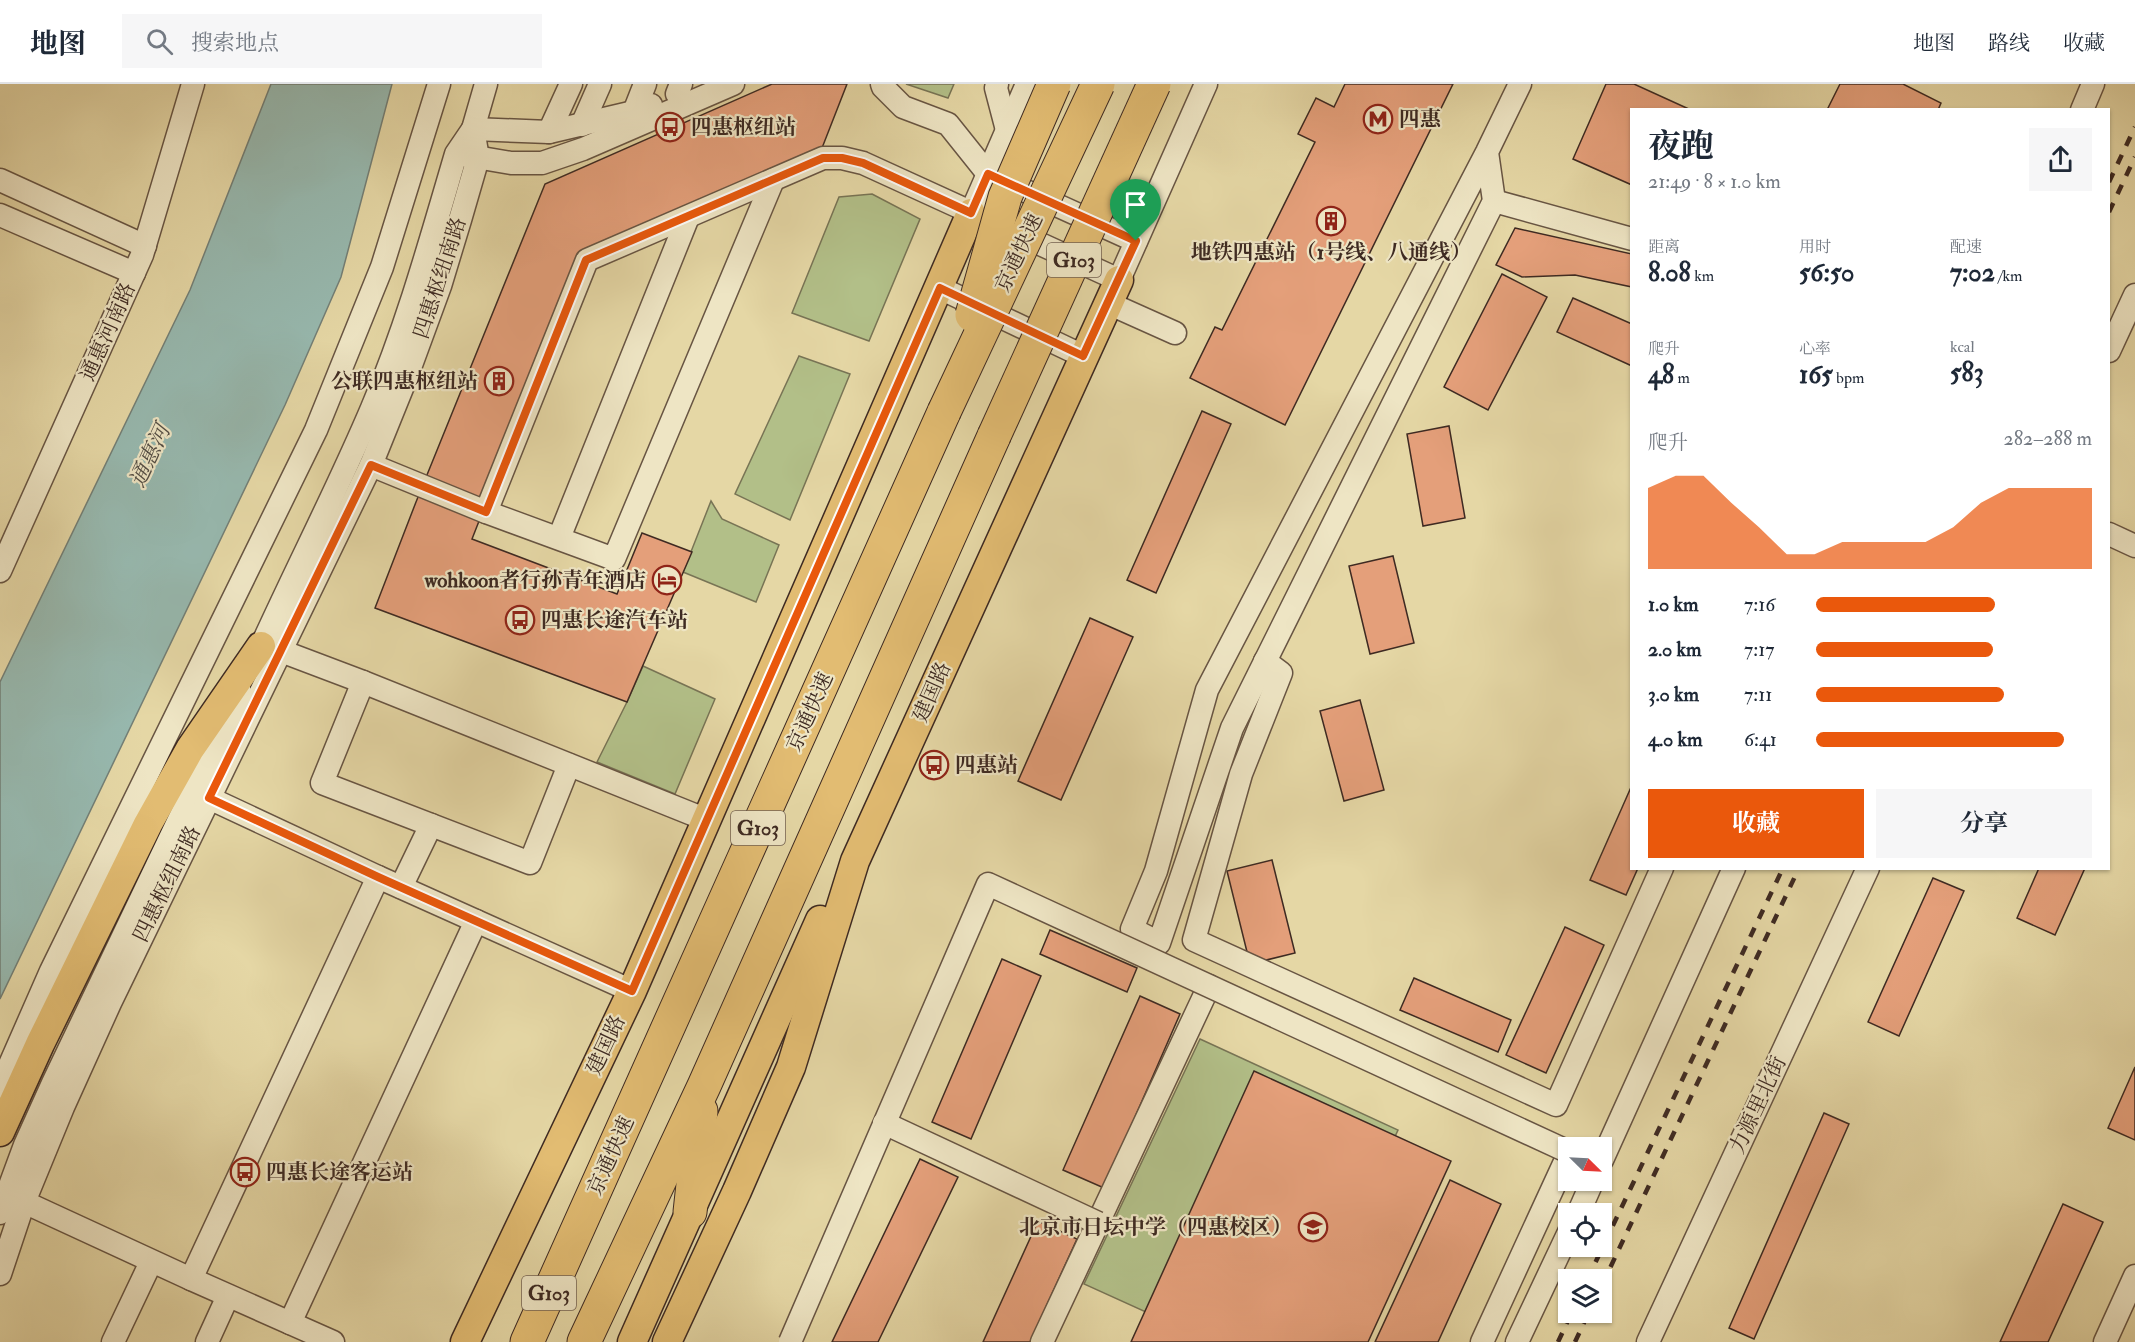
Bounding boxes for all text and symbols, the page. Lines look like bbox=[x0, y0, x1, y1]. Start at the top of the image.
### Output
search box bbox=[122, 14, 542, 68]
icon: search bbox=[143, 25, 176, 58]
text: 地图 bbox=[30, 27, 86, 62]
text: 搜索地点 bbox=[191, 29, 279, 57]
text: 地图 bbox=[1913, 30, 1955, 57]
text: 路线 bbox=[1988, 30, 2030, 57]
text: 收藏 bbox=[2063, 30, 2105, 57]
metro station icon: 四惠 bbox=[1362, 103, 1394, 135]
place label: 四惠 bbox=[1399, 106, 1441, 133]
bus stop icon: 四惠枢纽站 bbox=[654, 111, 686, 143]
place label: 四惠枢纽站 bbox=[691, 114, 796, 141]
text: 夜跑 bbox=[1648, 126, 1714, 167]
button: share bbox=[2029, 128, 2092, 191]
text: 21:49 · 8 × 1.0 km bbox=[1648, 169, 1781, 194]
pin bbox=[1110, 179, 1161, 241]
icon: arrive bbox=[1119, 188, 1152, 221]
building icon: 地铁四惠站（1号线、八通线） bbox=[1315, 205, 1347, 237]
street label: 京通快速 bbox=[989, 209, 1049, 297]
street label: 四惠枢纽南路 bbox=[408, 214, 472, 342]
text: 距离 bbox=[1648, 237, 1680, 257]
text: 用时 bbox=[1799, 237, 1831, 257]
text: 配速 bbox=[1950, 237, 1982, 257]
place label: 地铁四惠站（1号线、八通线） bbox=[1191, 239, 1471, 266]
road number: G103 bbox=[1047, 243, 1101, 277]
text: 8.08 bbox=[1648, 257, 1691, 289]
text: 56:50 bbox=[1799, 257, 1854, 289]
text: 7:02 bbox=[1950, 257, 1995, 289]
text: km bbox=[1691, 266, 1714, 286]
text: /km bbox=[1995, 266, 2022, 286]
street label: 通惠河南路 bbox=[74, 279, 142, 385]
text: kcal bbox=[1950, 337, 1975, 357]
text: 爬升 bbox=[1648, 339, 1680, 359]
text: 心率 bbox=[1799, 339, 1831, 359]
text: 583 bbox=[1950, 357, 1984, 389]
text: 48 bbox=[1648, 359, 1674, 391]
text: 165 bbox=[1799, 359, 1833, 391]
building icon: 公联四惠枢纽站 bbox=[483, 365, 515, 397]
place label: 公联四惠枢纽站 bbox=[331, 368, 478, 395]
text: m bbox=[1674, 368, 1690, 388]
text: bpm bbox=[1833, 368, 1864, 388]
water label: 通惠河 bbox=[123, 417, 178, 492]
text: 282–288 m bbox=[2004, 426, 2092, 451]
text: 爬升 bbox=[1648, 430, 1688, 455]
hotel icon: wohkoon者行孙青年酒店 bbox=[651, 564, 683, 596]
place label: wohkoon者行孙青年酒店 bbox=[423, 567, 646, 594]
text: 1.0 km bbox=[1648, 592, 1699, 617]
text: 7:16 bbox=[1744, 592, 1775, 617]
bus stop icon: 四惠长途汽车站 bbox=[504, 604, 536, 636]
place label: 四惠长途汽车站 bbox=[541, 607, 688, 634]
text: 2.0 km bbox=[1648, 637, 1702, 662]
text: 7:17 bbox=[1744, 637, 1774, 662]
street label: 建国路 bbox=[907, 658, 957, 726]
street label: 京通快速 bbox=[781, 668, 839, 756]
text: 3.0 km bbox=[1648, 682, 1699, 707]
text: 7:11 bbox=[1744, 682, 1772, 707]
text: 4.0 km bbox=[1648, 727, 1703, 752]
text: 6:41 bbox=[1744, 727, 1777, 752]
bus stop icon: 四惠站 bbox=[918, 749, 950, 781]
place label: 四惠站 bbox=[955, 752, 1018, 779]
button: 收藏 bbox=[1648, 789, 1864, 858]
button: 分享 bbox=[1876, 789, 2092, 858]
road number: G103 bbox=[731, 811, 785, 845]
street label: 四惠枢纽南路 bbox=[127, 821, 207, 947]
street label: 建国路 bbox=[580, 1011, 632, 1079]
street label: 力源里北街 bbox=[1724, 1052, 1792, 1158]
street label: 京通快速 bbox=[582, 1112, 640, 1200]
north arrow bbox=[1558, 1137, 1612, 1191]
map controls bbox=[1558, 1137, 1612, 1323]
bus stop icon: 四惠长途客运站 bbox=[229, 1156, 261, 1188]
place label: 四惠长途客运站 bbox=[266, 1159, 413, 1186]
button: locate bbox=[1558, 1203, 1612, 1257]
school or university icon: 北京市日坛中学（四惠校区） bbox=[1297, 1211, 1329, 1243]
place label: 北京市日坛中学（四惠校区） bbox=[1019, 1214, 1292, 1241]
button: layers bbox=[1558, 1269, 1612, 1323]
road number: G103 bbox=[522, 1276, 576, 1310]

